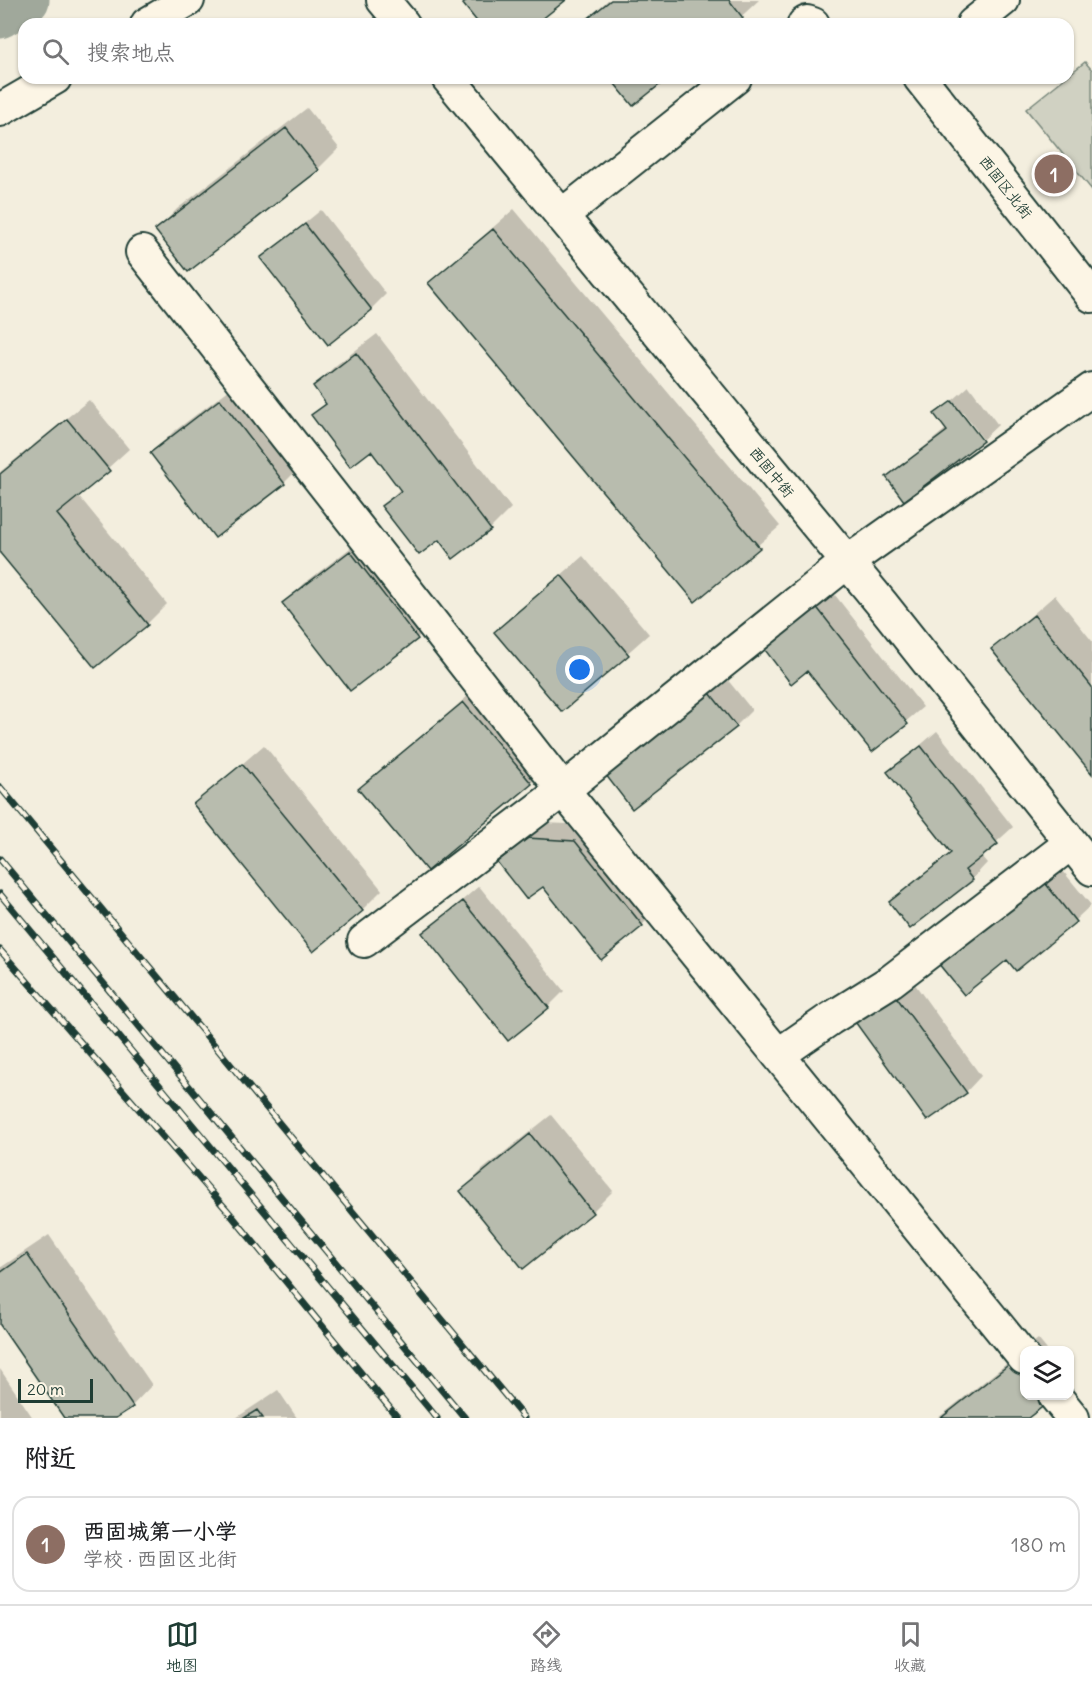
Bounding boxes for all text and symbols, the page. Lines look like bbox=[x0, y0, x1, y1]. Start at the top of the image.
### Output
search box bbox=[18, 18, 1074, 84]
icon: search bbox=[39, 35, 72, 68]
text: 搜索地点 bbox=[87, 38, 175, 66]
street label: 西固区北街 bbox=[975, 152, 1037, 222]
pin: 1 bbox=[1034, 152, 1074, 196]
street label: 西固中街 bbox=[746, 443, 798, 501]
your location bbox=[565, 655, 594, 684]
map controls bbox=[1020, 1346, 1074, 1400]
button: layers bbox=[1020, 1346, 1074, 1400]
scale bar bbox=[18, 1376, 93, 1404]
text: 20 m bbox=[27, 1379, 64, 1399]
text: 附近 bbox=[24, 1441, 76, 1474]
text: 西固城第一小学 bbox=[83, 1517, 237, 1545]
text: 1 bbox=[42, 1532, 49, 1557]
text: 180 m bbox=[1011, 1532, 1066, 1557]
text: 学校 · 西固区北街 bbox=[83, 1546, 237, 1571]
tab: 地图 bbox=[166, 1618, 199, 1676]
tab: 路线 bbox=[530, 1618, 563, 1676]
tab: 收藏 bbox=[894, 1618, 927, 1676]

